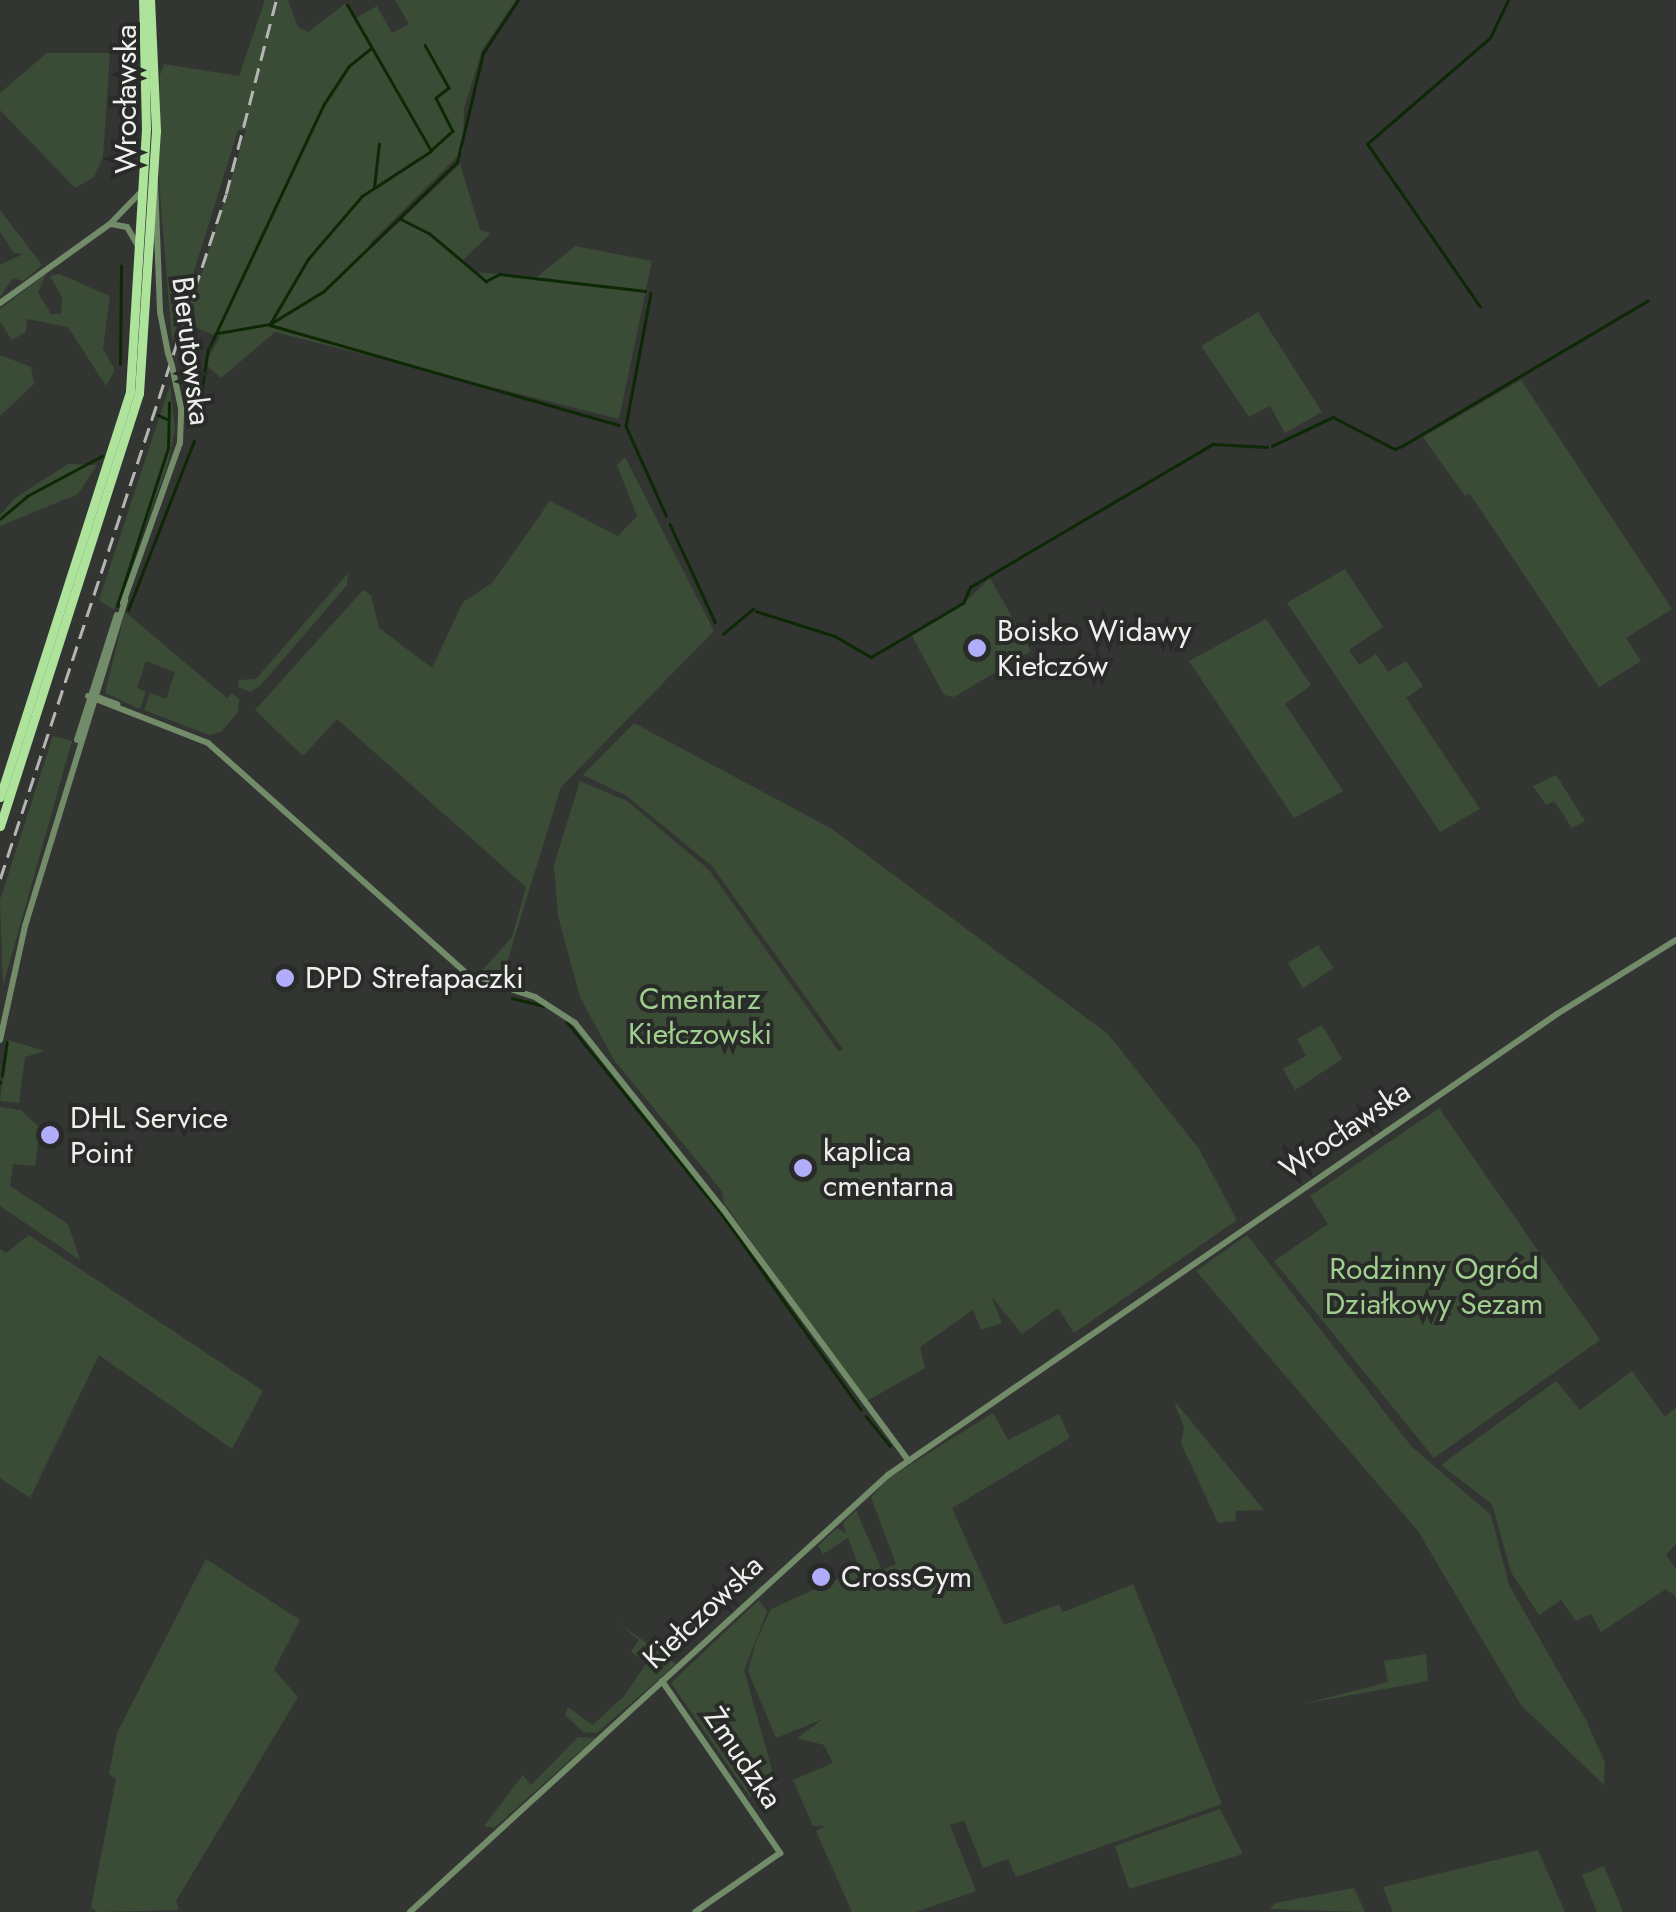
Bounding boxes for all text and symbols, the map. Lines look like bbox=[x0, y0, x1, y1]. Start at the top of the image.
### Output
street label: Wrocławska bbox=[108, 24, 144, 174]
street label: Bierutowska bbox=[164, 275, 218, 427]
place label: Boisko Widawy Kiełczów bbox=[997, 613, 1192, 684]
marker: Boisko Widawy Kiełczów bbox=[966, 637, 988, 659]
place label: DPD Strefapaczki bbox=[305, 960, 524, 996]
marker: DPD Strefapaczki bbox=[274, 967, 296, 989]
park label: Cmentarz Kiełczowski bbox=[628, 981, 772, 1052]
street label: Wrocławska bbox=[1273, 1073, 1417, 1187]
place label: DHL Service Point bbox=[70, 1100, 228, 1170]
marker: DHL Service Point bbox=[39, 1124, 61, 1146]
place label: kaplica cmentarna bbox=[823, 1133, 954, 1204]
marker: kaplica cmentarna bbox=[792, 1157, 814, 1179]
park label: Rodzinny Ogród Działkowy Sezam bbox=[1325, 1251, 1543, 1322]
street label: Kiełczowska bbox=[636, 1547, 770, 1677]
place label: CrossGym bbox=[841, 1559, 972, 1595]
marker: CrossGym bbox=[810, 1566, 832, 1588]
street label: Żmudzka bbox=[696, 1701, 790, 1815]

